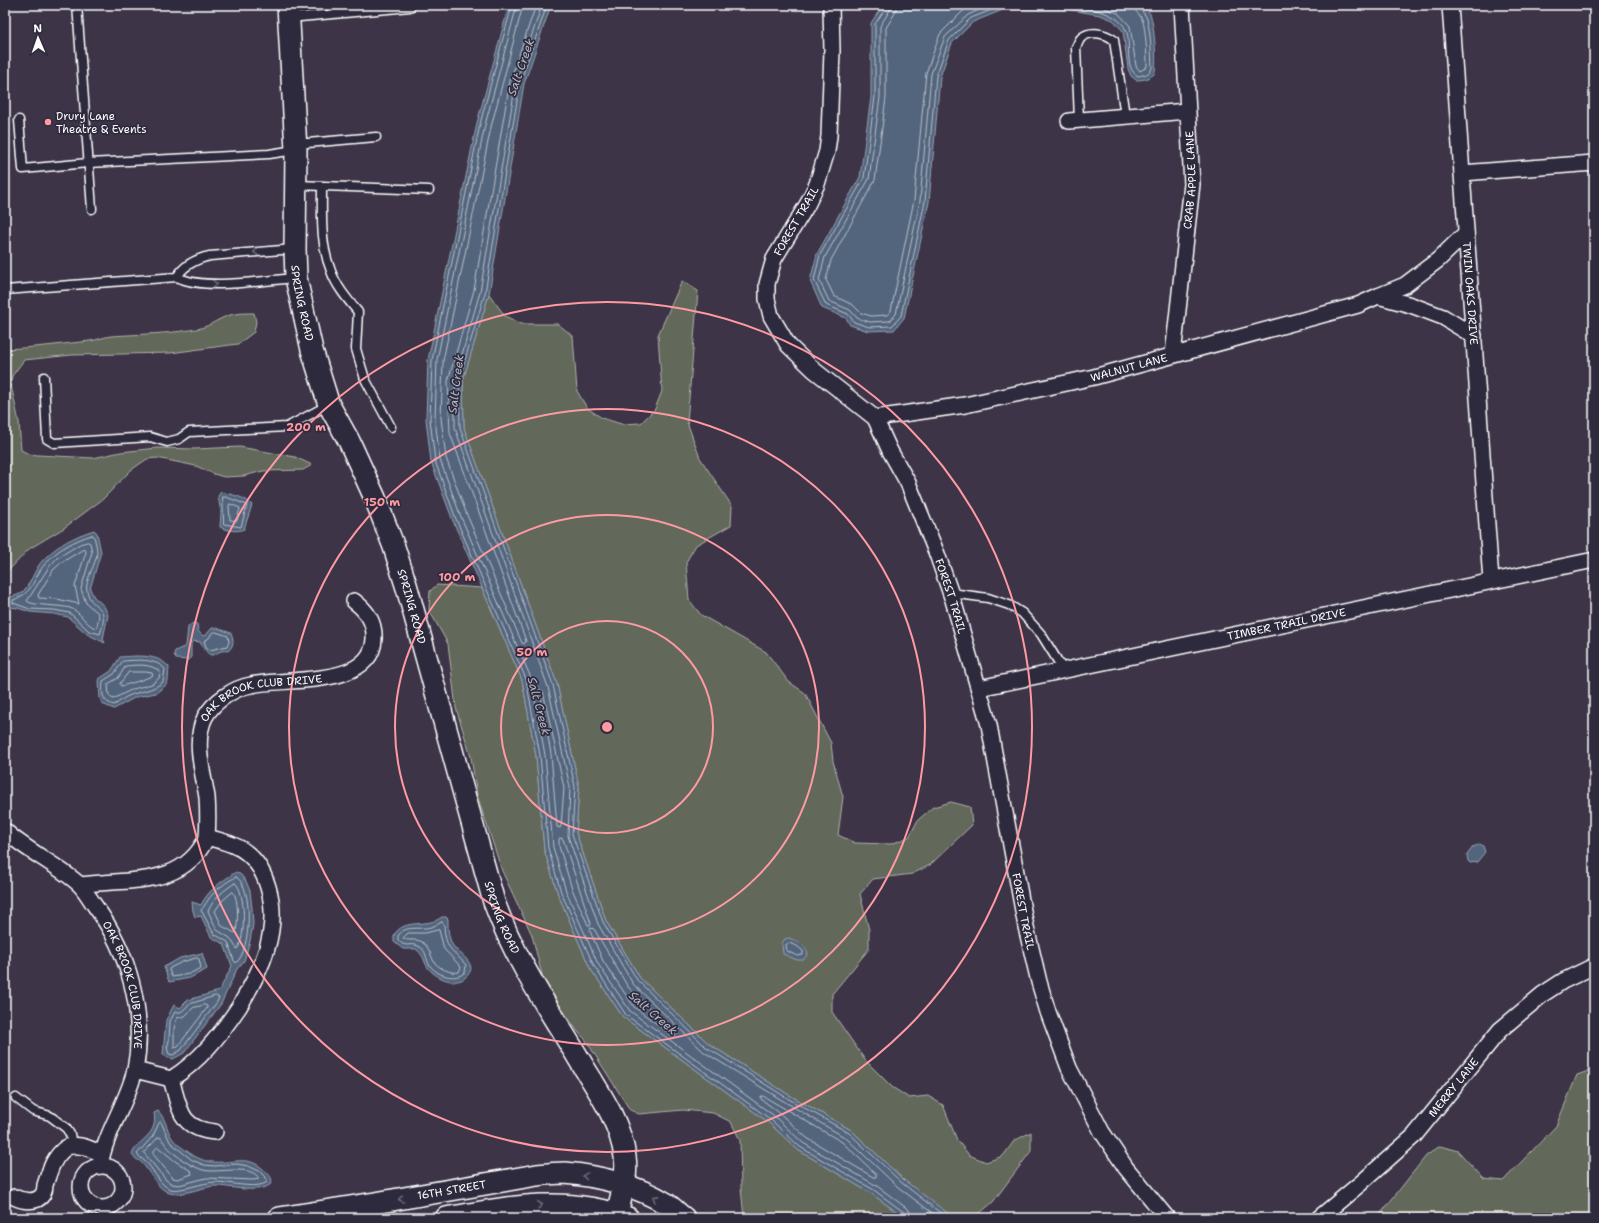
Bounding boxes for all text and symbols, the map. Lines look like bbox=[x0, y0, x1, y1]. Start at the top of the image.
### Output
north arrow bbox=[18, 18, 58, 58]
text: N bbox=[33, 21, 43, 36]
water label: Salt Creek bbox=[504, 36, 538, 98]
place label: Drury Lane Theatre & Events bbox=[56, 109, 147, 137]
marker: Drury Lane Theatre & Events bbox=[43, 117, 53, 127]
street label: CRAB APPLE LANE bbox=[1180, 130, 1200, 230]
street label: FOREST TRAIL bbox=[770, 184, 822, 259]
street label: TWIN OAKS DRIVE bbox=[1459, 241, 1481, 346]
one-way arrow bbox=[253, 247, 259, 256]
street label: SPRING ROAD bbox=[288, 265, 317, 343]
one-way arrow bbox=[212, 280, 218, 288]
street label: WALNUT LANE bbox=[1089, 350, 1169, 386]
water label: Salt Creek bbox=[444, 353, 468, 415]
text: 200 m bbox=[286, 419, 326, 435]
text: 150 m bbox=[364, 494, 400, 510]
street label: FOREST TRAIL bbox=[931, 557, 969, 636]
street label: SPRING ROAD bbox=[393, 567, 429, 646]
text: 100 m bbox=[439, 569, 476, 585]
street label: TIMBER TRAIL DRIVE bbox=[1226, 605, 1347, 644]
text: 50 m bbox=[517, 644, 548, 660]
street label: OAK BROOK CLUB DRIVE bbox=[197, 671, 323, 724]
water label: Salt Creek bbox=[524, 675, 554, 737]
centre of rings bbox=[600, 720, 614, 734]
street label: FOREST TRAIL bbox=[1008, 872, 1038, 952]
street label: SPRING ROAD bbox=[481, 880, 523, 957]
street label: OAK BROOK CLUB DRIVE bbox=[99, 918, 145, 1049]
water label: Salt Creek bbox=[625, 987, 681, 1039]
street label: MERRY LANE bbox=[1425, 1055, 1482, 1120]
one-way arrow bbox=[582, 1172, 588, 1181]
street label: 16TH STREET bbox=[416, 1177, 488, 1204]
one-way arrow bbox=[398, 1194, 405, 1202]
one-way arrow bbox=[652, 1195, 660, 1203]
one-way arrow bbox=[537, 1200, 543, 1209]

